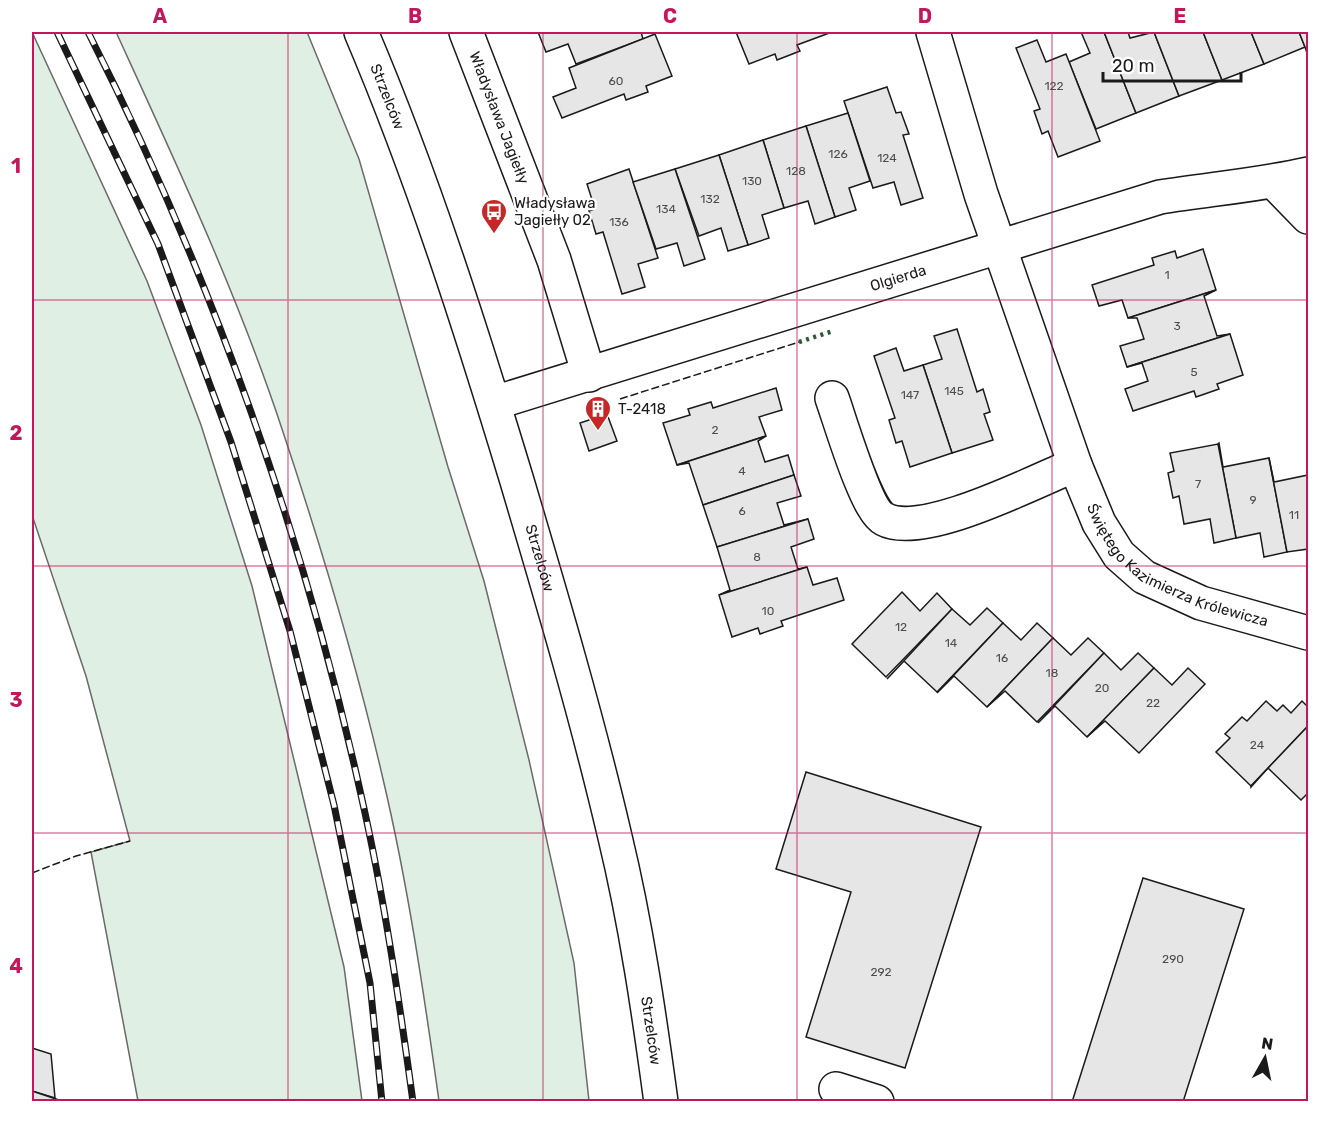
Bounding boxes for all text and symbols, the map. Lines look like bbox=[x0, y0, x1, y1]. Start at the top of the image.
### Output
text: A bbox=[153, 4, 168, 28]
text: B bbox=[408, 4, 422, 28]
text: C bbox=[663, 4, 677, 28]
text: D bbox=[918, 4, 932, 28]
text: E bbox=[1174, 4, 1186, 28]
scale bar bbox=[1103, 45, 1241, 83]
street label: Władysława Jagiełły bbox=[465, 49, 533, 187]
text: 20 m bbox=[1112, 55, 1154, 77]
street label: Strzelców bbox=[366, 61, 408, 132]
house number: 60 bbox=[609, 74, 623, 88]
house number: 122 bbox=[1044, 79, 1064, 93]
house number: 126 bbox=[828, 147, 848, 161]
house number: 124 bbox=[877, 151, 897, 165]
text: 1 bbox=[11, 154, 21, 178]
house number: 128 bbox=[786, 164, 806, 178]
house number: 130 bbox=[742, 174, 762, 188]
house number: 132 bbox=[700, 192, 720, 206]
place label: Władysława Jagiełły 02 bbox=[514, 194, 596, 229]
bus stop icon: Władysława Jagiełły 02 bbox=[479, 197, 509, 235]
house number: 134 bbox=[656, 202, 676, 216]
house number: 136 bbox=[609, 215, 629, 229]
street label: Olgierda bbox=[868, 261, 928, 295]
house number: 1 bbox=[1164, 268, 1170, 282]
house number: 3 bbox=[1173, 319, 1181, 333]
house number: 5 bbox=[1190, 365, 1198, 379]
house number: 145 bbox=[944, 384, 964, 398]
house number: 147 bbox=[901, 388, 919, 402]
building icon: T-2418 bbox=[583, 394, 613, 432]
place label: T-2418 bbox=[618, 400, 666, 418]
text: 2 bbox=[10, 421, 23, 445]
house number: 2 bbox=[711, 423, 719, 437]
house number: 4 bbox=[738, 464, 746, 478]
house number: 7 bbox=[1195, 477, 1201, 491]
house number: 9 bbox=[1249, 493, 1257, 507]
street label: Świętego Kazimierza Królewicza bbox=[1083, 501, 1270, 630]
house number: 6 bbox=[738, 504, 746, 518]
house number: 11 bbox=[1289, 508, 1299, 522]
street label: Strzelców bbox=[521, 522, 558, 594]
house number: 8 bbox=[753, 550, 761, 564]
house number: 10 bbox=[762, 604, 774, 618]
house number: 12 bbox=[895, 620, 907, 634]
house number: 14 bbox=[945, 636, 958, 650]
house number: 16 bbox=[996, 651, 1008, 665]
house number: 18 bbox=[1046, 666, 1058, 680]
house number: 20 bbox=[1095, 681, 1109, 695]
text: 3 bbox=[9, 688, 23, 712]
house number: 22 bbox=[1146, 696, 1160, 710]
house number: 24 bbox=[1250, 738, 1265, 752]
house number: 290 bbox=[1162, 952, 1184, 966]
text: 4 bbox=[9, 954, 23, 978]
house number: 292 bbox=[870, 965, 892, 979]
street label: Strzelców bbox=[637, 995, 665, 1066]
north arrow bbox=[1235, 1028, 1295, 1088]
text: N bbox=[1260, 1033, 1274, 1054]

